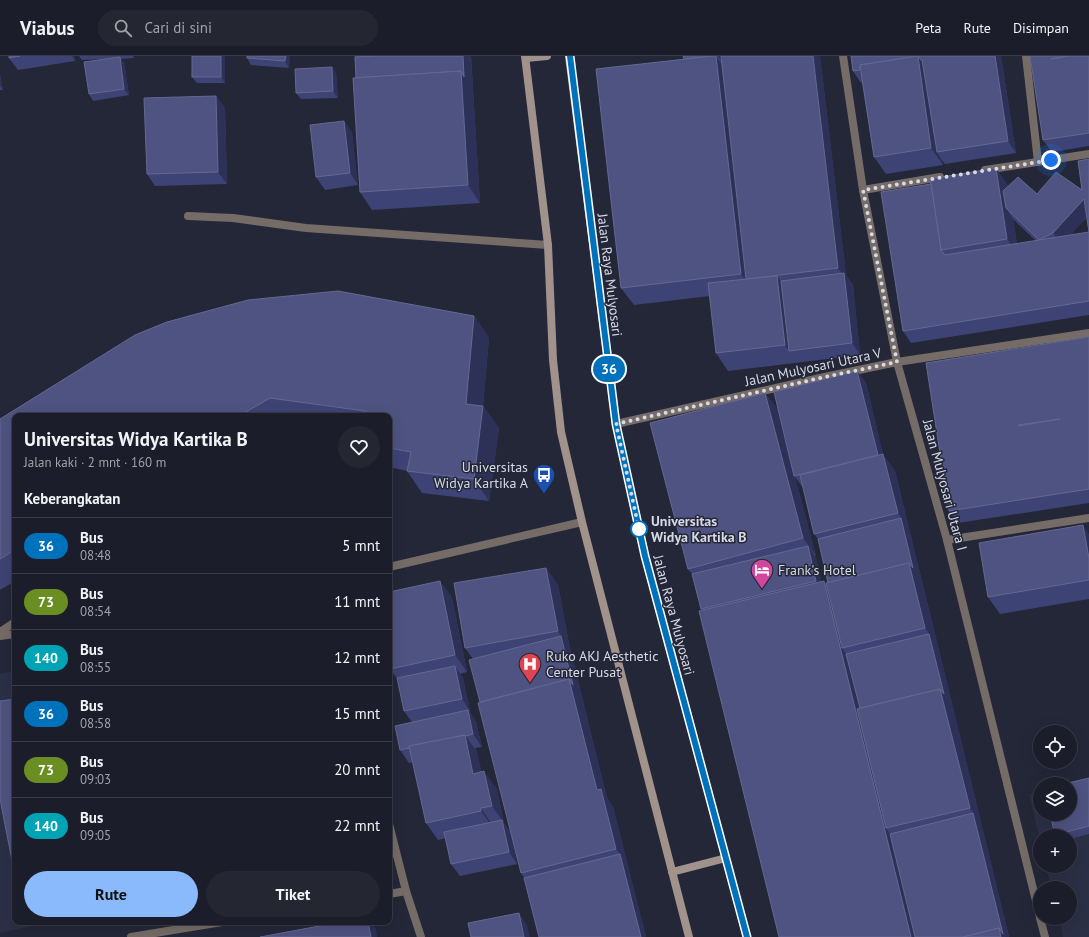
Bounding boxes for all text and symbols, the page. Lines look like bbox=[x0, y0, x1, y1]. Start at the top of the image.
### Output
search box bbox=[98, 10, 378, 46]
text: Viabus bbox=[20, 16, 74, 40]
icon: search bbox=[112, 17, 134, 39]
text: Cari di sini bbox=[144, 18, 212, 37]
text: Peta bbox=[915, 19, 941, 37]
text: Rute bbox=[963, 19, 991, 37]
text: Disimpan bbox=[1013, 19, 1069, 37]
your location bbox=[1041, 150, 1061, 170]
street label: Jalan Raya Mulyosari bbox=[593, 212, 626, 337]
street label: Jalan Mulyosari Utara V bbox=[742, 344, 883, 390]
line badge: 36 bbox=[591, 356, 627, 382]
text: 36 bbox=[601, 360, 617, 378]
street label: Jalan Mulyosari Utara I bbox=[919, 416, 971, 553]
button: heart bbox=[338, 426, 380, 468]
text: Universitas Widya Kartika B bbox=[24, 427, 248, 451]
text: Jalan kaki · 2 mnt · 160 m bbox=[24, 454, 166, 471]
place label: Universitas Widya Kartika A bbox=[434, 458, 529, 492]
bus stop icon: Universitas Widya Kartika A bbox=[531, 462, 557, 495]
text: Keberangkatan bbox=[24, 489, 120, 508]
place label: Universitas Widya Kartika B bbox=[651, 512, 747, 546]
marker: Universitas Widya Kartika B bbox=[630, 520, 648, 538]
text: Bus bbox=[80, 528, 103, 547]
text: 5 mnt bbox=[342, 536, 380, 555]
text: 36 bbox=[38, 537, 54, 555]
text: 08:48 bbox=[80, 547, 111, 564]
street label: Jalan Raya Mulyosari bbox=[649, 552, 699, 677]
hotel icon: Frank's Hotel bbox=[749, 557, 775, 590]
place label: Frank's Hotel bbox=[778, 561, 856, 579]
text: Bus bbox=[80, 584, 103, 603]
text: 11 mnt bbox=[334, 592, 380, 611]
text: 73 bbox=[38, 593, 54, 611]
text: 08:54 bbox=[80, 603, 111, 620]
text: Bus bbox=[80, 640, 103, 659]
place label: Ruko AKJ Aesthetic Center Pusat bbox=[546, 647, 659, 681]
text: 12 mnt bbox=[334, 648, 380, 667]
text: 140 bbox=[34, 649, 58, 667]
hospital icon: Ruko AKJ Aesthetic Center Pusat bbox=[517, 651, 543, 684]
text: 08:55 bbox=[80, 659, 111, 676]
text: Bus bbox=[80, 696, 103, 715]
text: 15 mnt bbox=[334, 704, 380, 723]
text: 36 bbox=[38, 705, 54, 723]
text: 08:58 bbox=[80, 715, 111, 732]
map controls bbox=[1033, 725, 1077, 925]
button: locate bbox=[1033, 725, 1077, 769]
text: Bus bbox=[80, 752, 103, 771]
text: 20 mnt bbox=[334, 760, 380, 779]
text: 73 bbox=[38, 761, 54, 779]
text: 09:03 bbox=[80, 771, 111, 788]
button: layers bbox=[1033, 777, 1077, 821]
text: Bus bbox=[80, 808, 103, 827]
text: 22 mnt bbox=[334, 816, 380, 835]
text: 140 bbox=[34, 817, 58, 835]
text: 09:05 bbox=[80, 827, 111, 844]
button: + bbox=[1033, 829, 1077, 873]
button: Rute bbox=[24, 871, 198, 917]
button: Tiket bbox=[206, 871, 380, 917]
button: − bbox=[1033, 881, 1077, 925]

